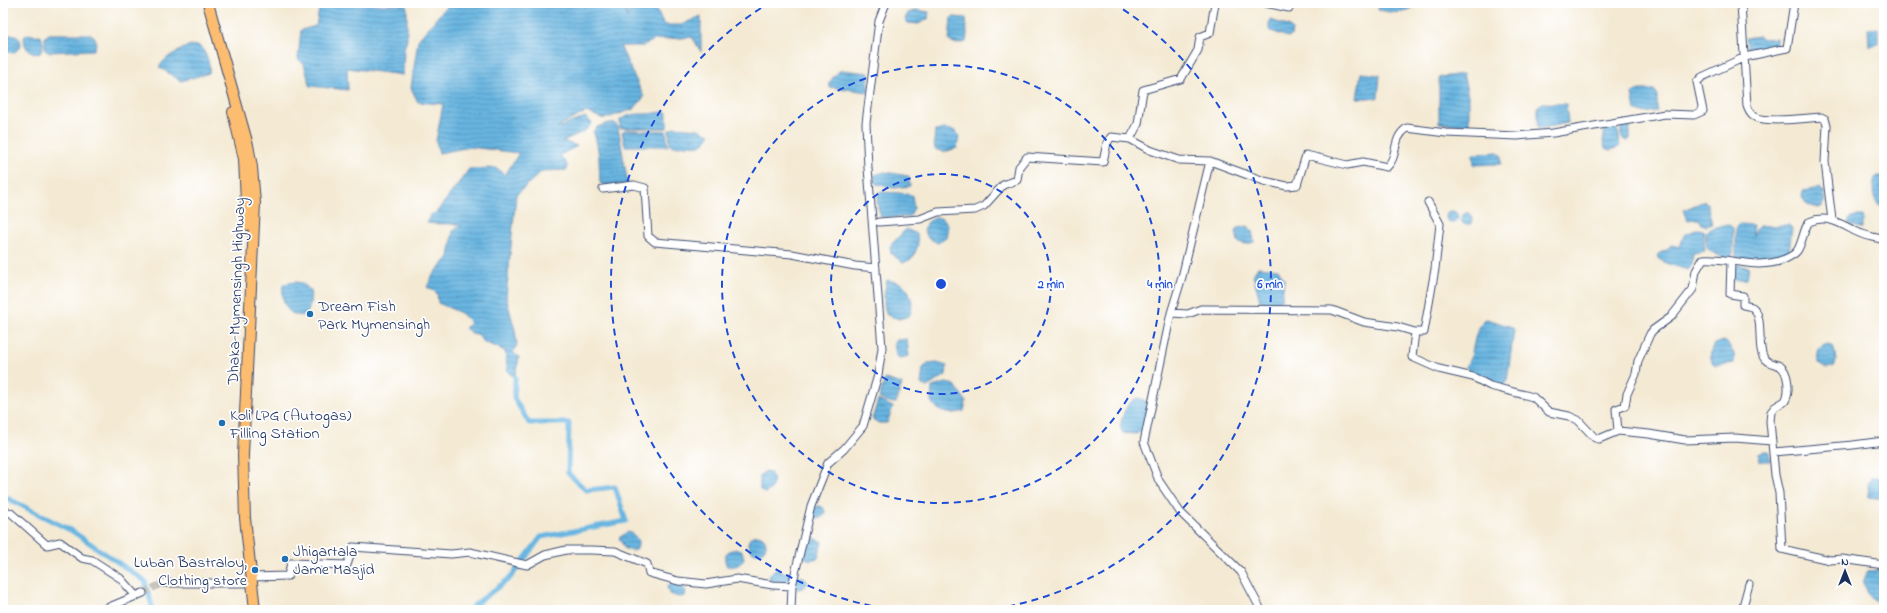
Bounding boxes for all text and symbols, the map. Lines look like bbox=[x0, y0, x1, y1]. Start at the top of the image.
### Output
street label: Dhaka-Mymensingh Highway bbox=[222, 197, 252, 386]
text: 2 min bbox=[1037, 276, 1064, 294]
text: 4 min bbox=[1146, 276, 1173, 294]
text: 6 min bbox=[1256, 276, 1283, 294]
centre of rings bbox=[934, 277, 948, 291]
place label: Dream Fish Park Mymensingh bbox=[317, 295, 430, 337]
marker: Dream Fish Park Mymensingh bbox=[305, 309, 315, 319]
place label: Koli LPG (Autogas) Filling Station bbox=[229, 404, 352, 446]
marker: Koli LPG (Autogas) Filling Station bbox=[217, 418, 227, 428]
place label: Jhigartala Jame Masjid bbox=[293, 540, 375, 582]
place label: Luban Bastraloy, Clothing store bbox=[134, 551, 248, 593]
north arrow bbox=[1825, 551, 1865, 591]
marker: Jhigartala Jame Masjid bbox=[280, 554, 290, 564]
text: N bbox=[1841, 554, 1849, 570]
marker: Luban Bastraloy, Clothing store bbox=[250, 565, 260, 575]

